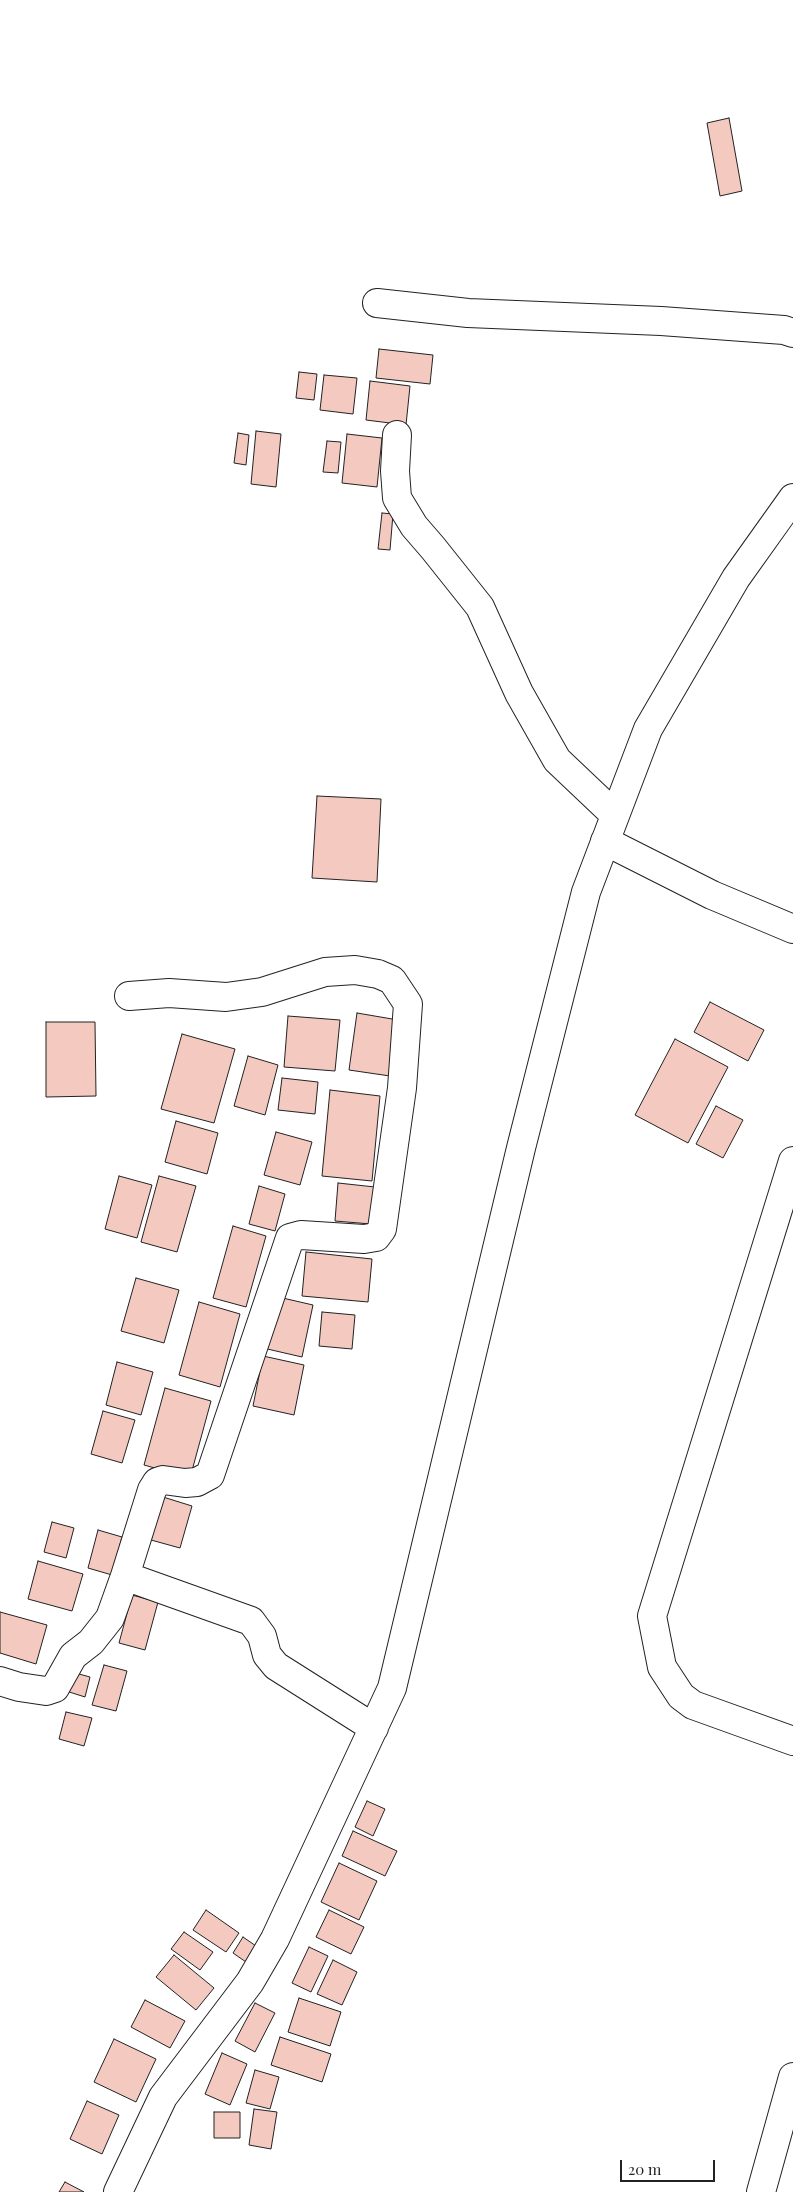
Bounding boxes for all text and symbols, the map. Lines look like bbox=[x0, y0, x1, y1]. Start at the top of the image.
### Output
scale bar bbox=[623, 2150, 718, 2182]
text: 20 m bbox=[628, 2159, 661, 2179]

